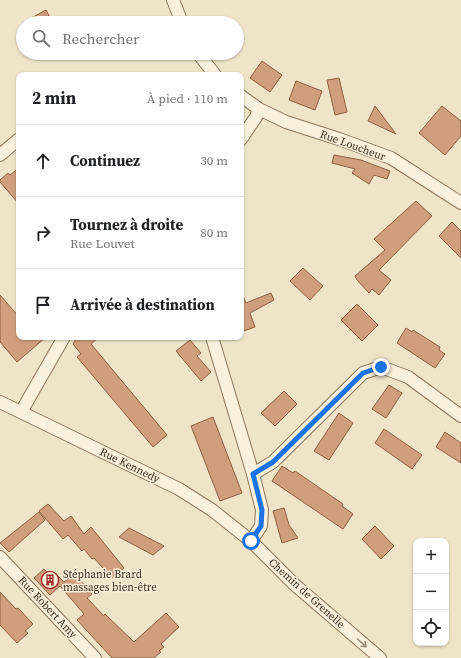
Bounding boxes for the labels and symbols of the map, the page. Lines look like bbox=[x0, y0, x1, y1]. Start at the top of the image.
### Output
street label: Rue Loucheur bbox=[318, 127, 388, 164]
route end bbox=[372, 358, 390, 376]
street label: Rue Kennedy bbox=[97, 444, 163, 487]
route start bbox=[242, 532, 260, 550]
street label: Chemin de Grenelle bbox=[265, 555, 348, 632]
place label: Stéphanie Brard massages bien-être bbox=[63, 567, 157, 595]
building icon: Stéphanie Brard massages bien-être bbox=[40, 570, 60, 590]
street label: Rue Robert Amy bbox=[15, 573, 81, 642]
one-way arrow bbox=[357, 638, 368, 647]

